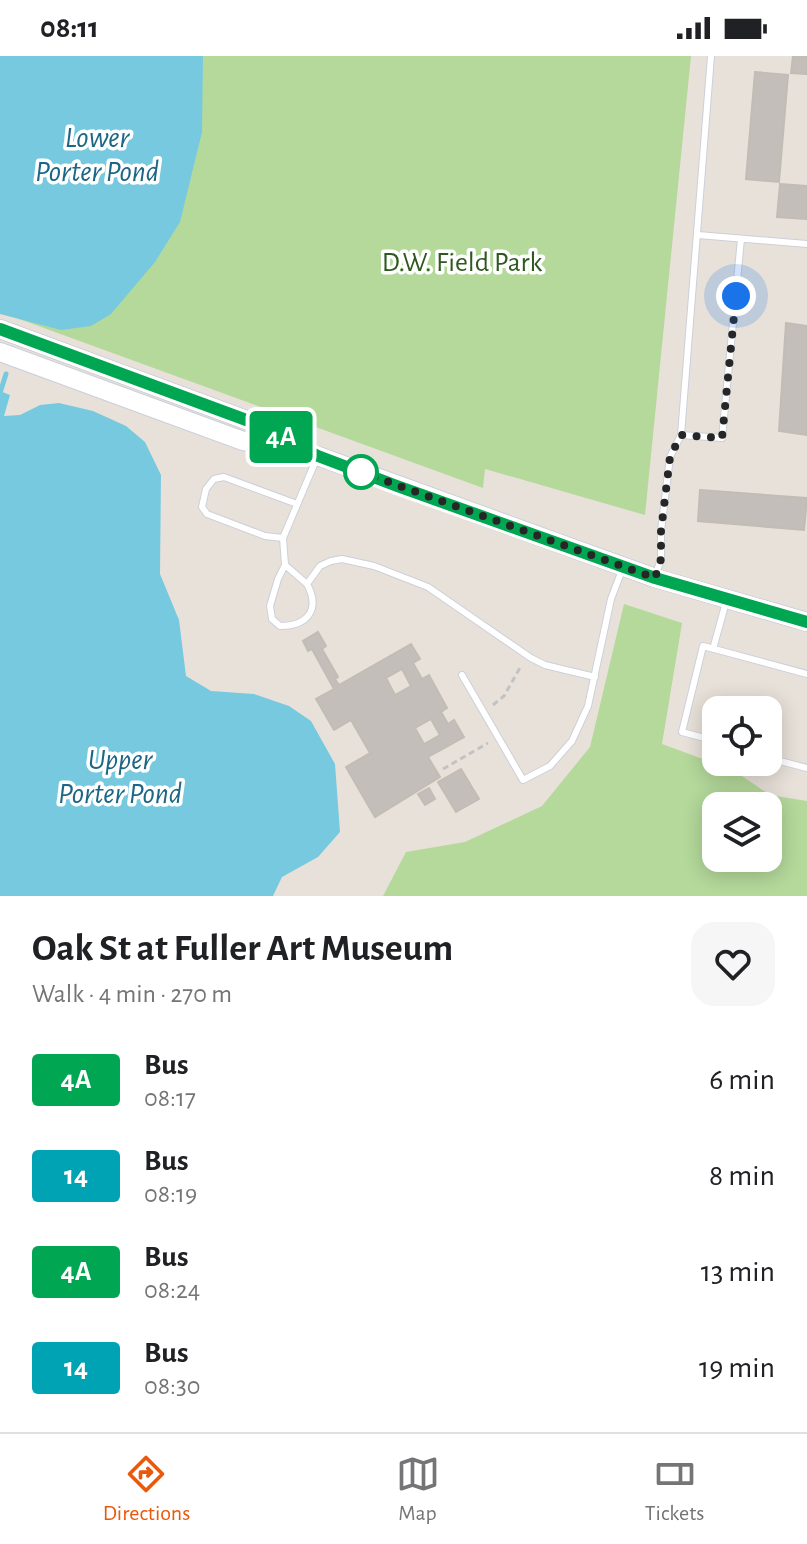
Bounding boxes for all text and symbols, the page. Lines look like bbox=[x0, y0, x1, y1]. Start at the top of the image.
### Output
text: 08:11 bbox=[40, 13, 99, 43]
water label: Lower Porter Pond bbox=[35, 123, 159, 187]
park label: D.W. Field Park bbox=[382, 249, 542, 277]
your location bbox=[716, 276, 756, 316]
line badge: 4A bbox=[245, 411, 317, 463]
text: 4A bbox=[266, 423, 296, 451]
unlabelled marker bbox=[344, 455, 378, 489]
map controls bbox=[702, 696, 782, 872]
button: locate bbox=[702, 696, 782, 776]
water label: Upper Porter Pond bbox=[58, 745, 182, 809]
button: layers bbox=[702, 792, 782, 872]
button: heart bbox=[691, 922, 775, 1006]
text: Oak St at Fuller Art Museum bbox=[32, 930, 453, 968]
text: Walk · 4 min · 270 m bbox=[32, 981, 232, 1007]
text: Bus bbox=[144, 1050, 189, 1080]
text: 6 min bbox=[709, 1065, 775, 1095]
text: 4A bbox=[61, 1066, 91, 1094]
text: 08:17 bbox=[144, 1085, 196, 1111]
text: Bus bbox=[144, 1146, 189, 1176]
text: 8 min bbox=[709, 1161, 775, 1191]
text: 14 bbox=[64, 1162, 88, 1190]
text: 08:19 bbox=[144, 1181, 197, 1207]
text: Bus bbox=[144, 1242, 189, 1272]
text: 13 min bbox=[701, 1257, 775, 1287]
text: 4A bbox=[61, 1258, 91, 1286]
text: 08:24 bbox=[144, 1277, 200, 1303]
text: Bus bbox=[144, 1338, 189, 1368]
text: 19 min bbox=[699, 1353, 775, 1383]
text: 14 bbox=[64, 1354, 88, 1382]
text: 08:30 bbox=[144, 1373, 200, 1399]
tab: Directions bbox=[103, 1452, 190, 1526]
tab: Map bbox=[396, 1452, 440, 1526]
tab: Tickets bbox=[645, 1452, 704, 1526]

